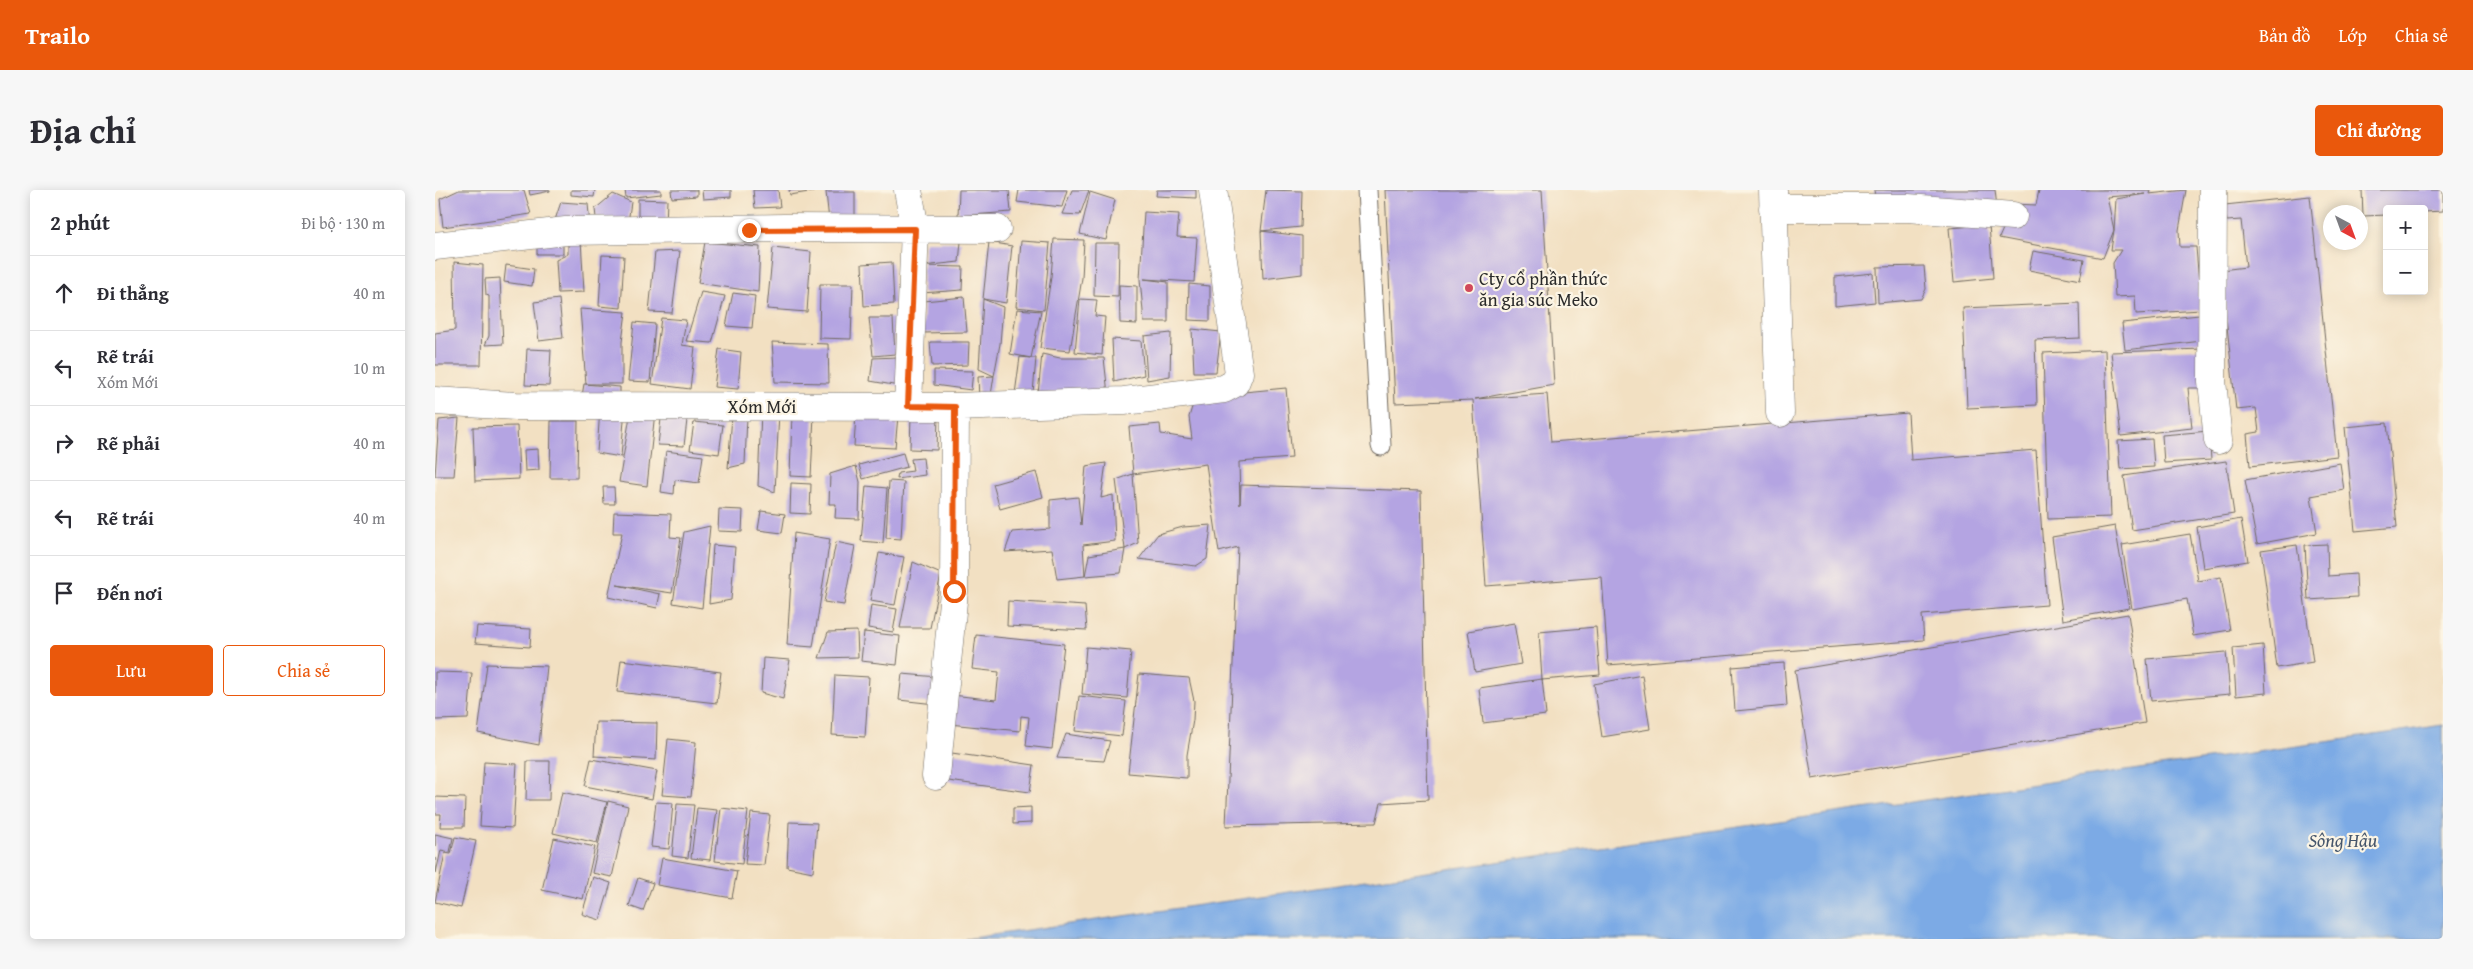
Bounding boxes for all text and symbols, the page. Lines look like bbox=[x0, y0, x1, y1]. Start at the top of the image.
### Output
text: Trailo bbox=[25, 18, 90, 53]
text: Bản đồ bbox=[2259, 22, 2311, 49]
text: Lớp bbox=[2339, 22, 2367, 49]
text: Chia sẻ bbox=[2395, 22, 2448, 49]
text: Địa chỉ bbox=[30, 105, 136, 156]
button: Chỉ đường bbox=[2315, 105, 2443, 156]
north arrow bbox=[2323, 205, 2368, 250]
map controls bbox=[2383, 205, 2428, 295]
button: + bbox=[2383, 205, 2428, 250]
text: 2 phút bbox=[50, 207, 110, 238]
text: Đi bộ · 130 m bbox=[301, 211, 385, 235]
route end bbox=[738, 219, 761, 242]
button: − bbox=[2383, 250, 2428, 295]
place label: Cty cổ phần thức ăn gia súc Meko bbox=[1479, 265, 1607, 313]
icon: ahead bbox=[50, 279, 78, 307]
text: Đi thẳng bbox=[97, 279, 169, 307]
text: 40 m bbox=[353, 281, 385, 305]
marker: Cty cổ phần thức ăn gia súc Meko bbox=[1463, 282, 1475, 294]
text: Rẽ trái bbox=[97, 342, 154, 370]
icon: left bbox=[50, 354, 78, 382]
text: 10 m bbox=[353, 356, 385, 380]
text: Xóm Mới bbox=[97, 370, 158, 394]
street label: Xóm Mới bbox=[728, 393, 796, 420]
icon: right bbox=[50, 429, 78, 457]
text: Rẽ phải bbox=[97, 429, 160, 457]
text: 40 m bbox=[353, 431, 385, 455]
icon: left bbox=[50, 504, 78, 532]
text: Rẽ trái bbox=[97, 504, 154, 532]
text: 40 m bbox=[353, 506, 385, 530]
icon: arrive bbox=[50, 579, 78, 607]
text: Đến nơi bbox=[97, 579, 163, 607]
route start bbox=[943, 580, 966, 603]
button: Lưu bbox=[50, 645, 213, 696]
button: Chia sẻ bbox=[223, 645, 385, 696]
water label: Sông Hậu bbox=[2309, 826, 2378, 854]

